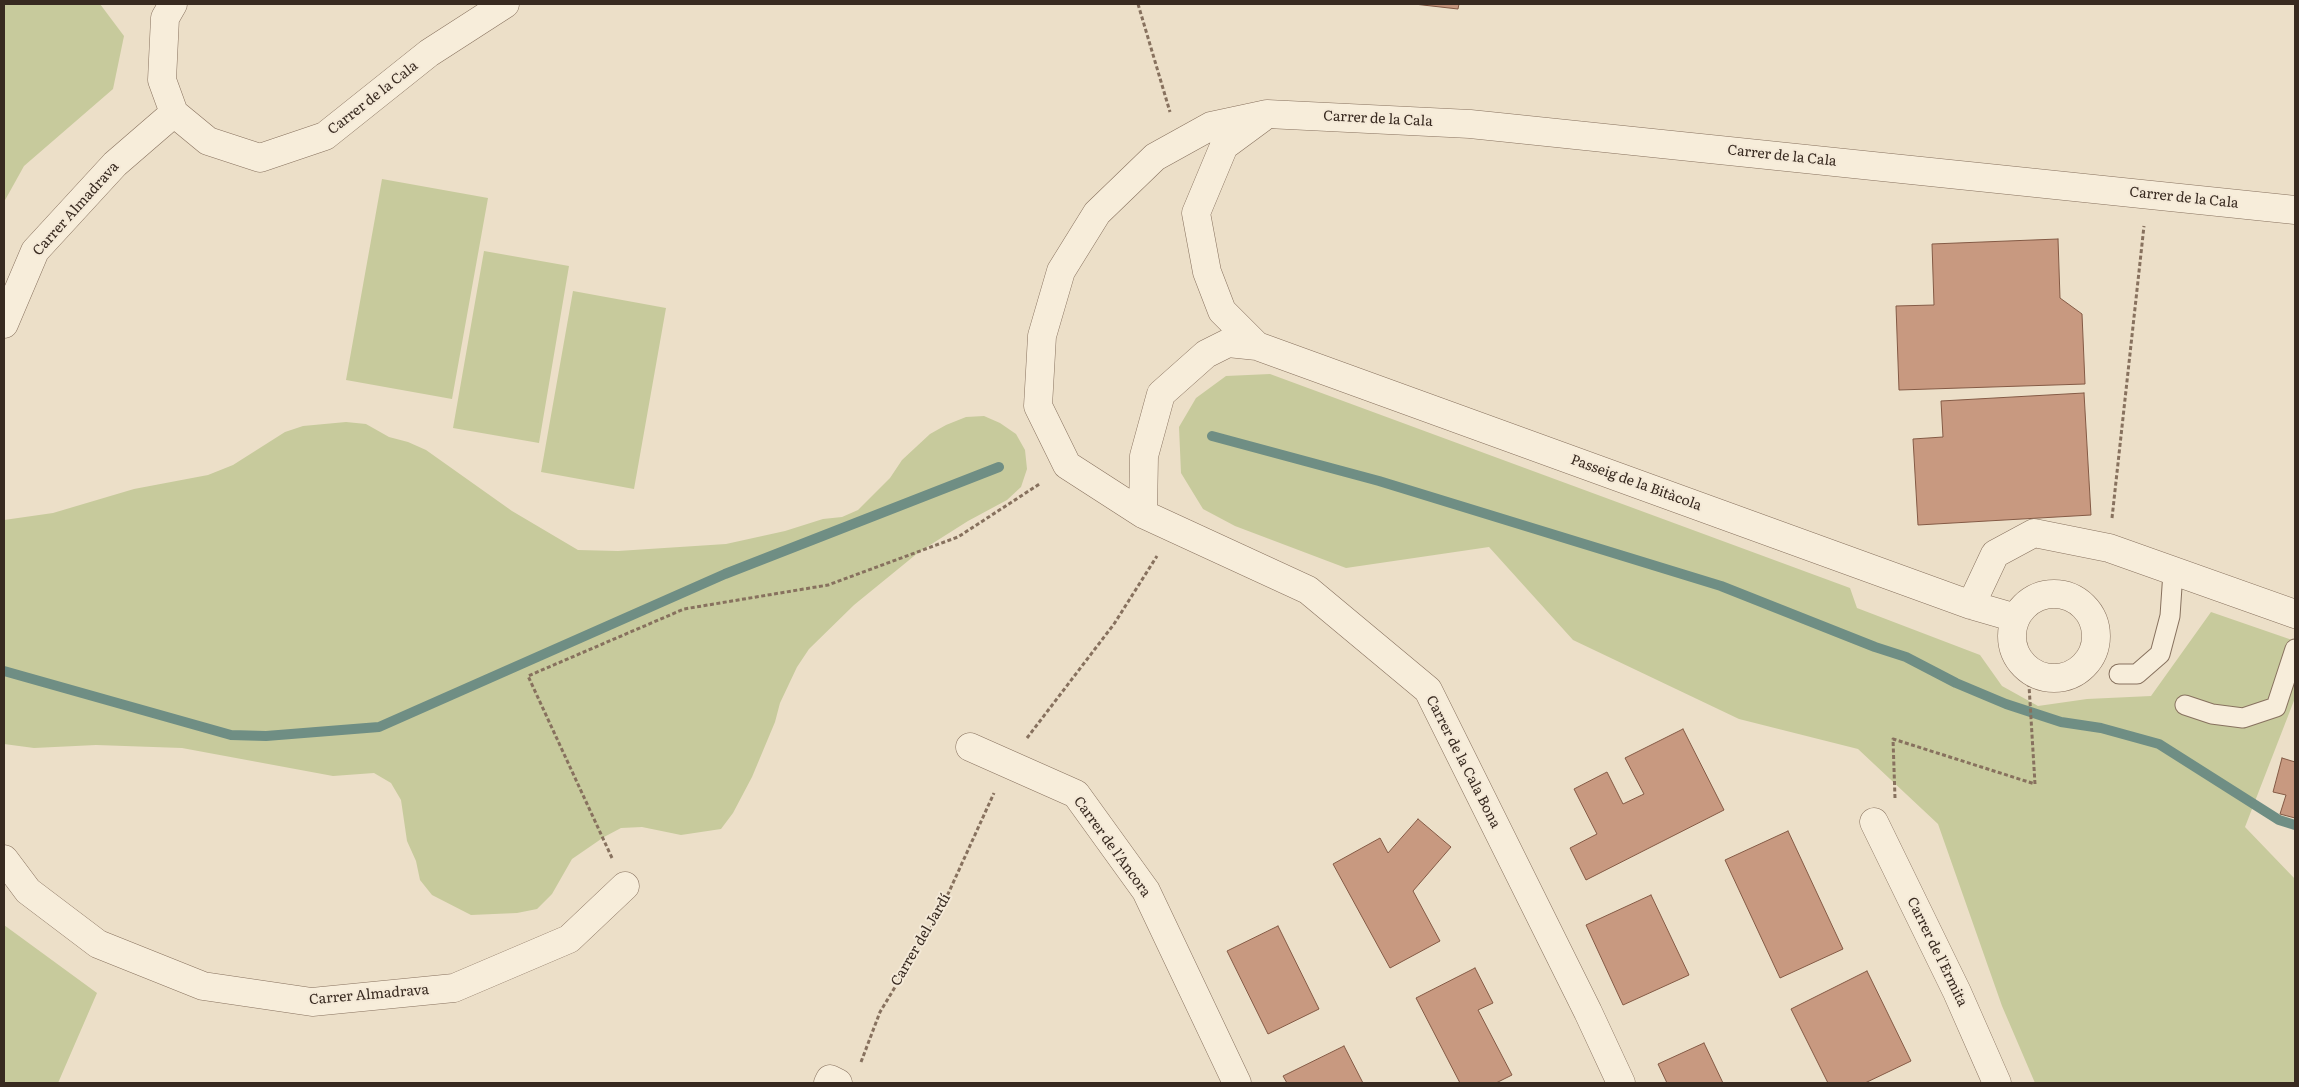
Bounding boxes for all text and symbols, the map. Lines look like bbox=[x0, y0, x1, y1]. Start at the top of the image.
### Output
street label: Carrer de la Cala bbox=[325, 58, 421, 138]
street label: Carrer de la Cala bbox=[1323, 108, 1433, 130]
street label: Carrer de la Cala bbox=[1727, 142, 1837, 170]
street label: Carrer Almadrava bbox=[29, 159, 123, 259]
street label: Carrer de la Cala bbox=[2129, 184, 2239, 212]
street label: Passeig de la Bitàcola bbox=[1568, 451, 1704, 515]
street label: Carrer de la Cala Bona bbox=[1422, 693, 1504, 831]
street label: Carrer de l'Ancora bbox=[1070, 793, 1154, 901]
street label: Carrer del Jardí bbox=[888, 891, 954, 989]
street label: Carrer de l'Ermita bbox=[1903, 895, 1971, 1009]
street label: Carrer Almadrava bbox=[308, 981, 430, 1009]

